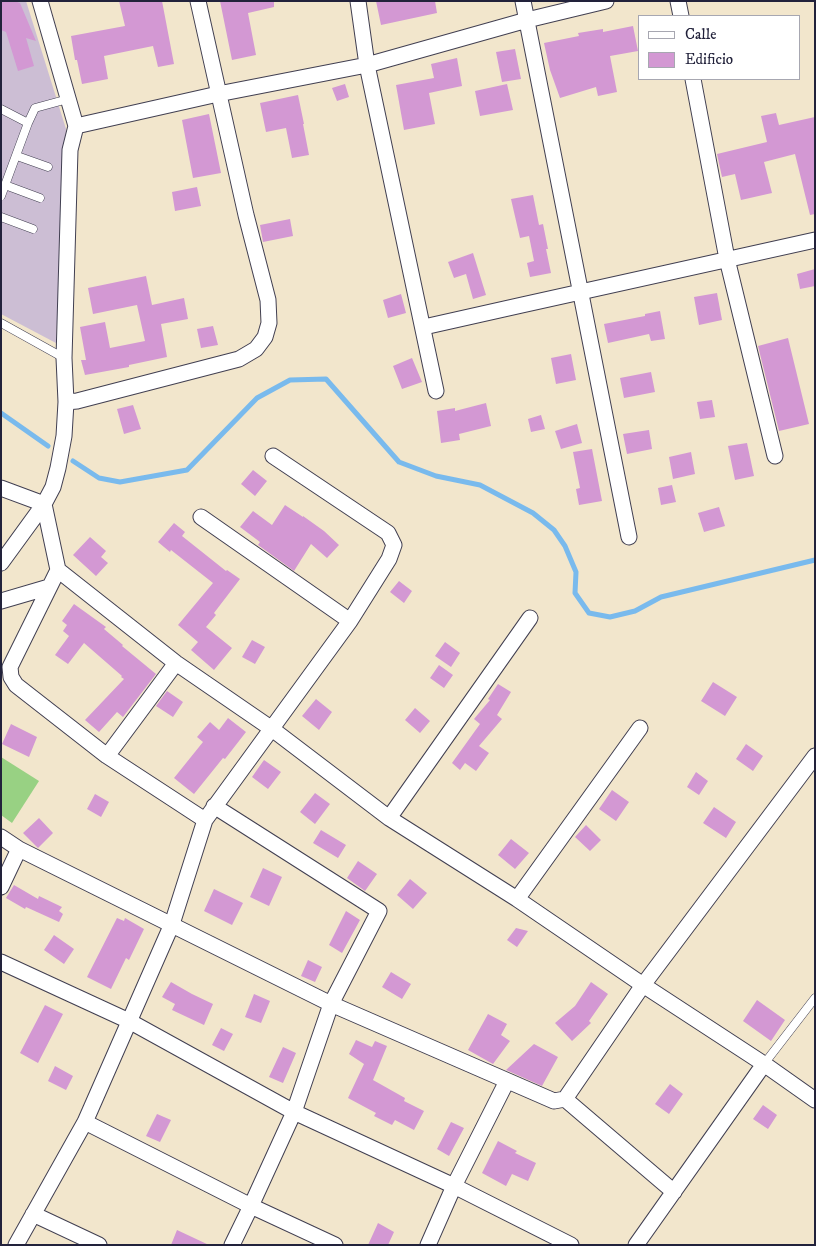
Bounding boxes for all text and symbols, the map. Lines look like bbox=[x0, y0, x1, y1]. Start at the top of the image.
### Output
legend bbox=[638, 15, 801, 80]
text: Calle bbox=[685, 25, 717, 44]
text: Edificio bbox=[685, 50, 733, 69]

